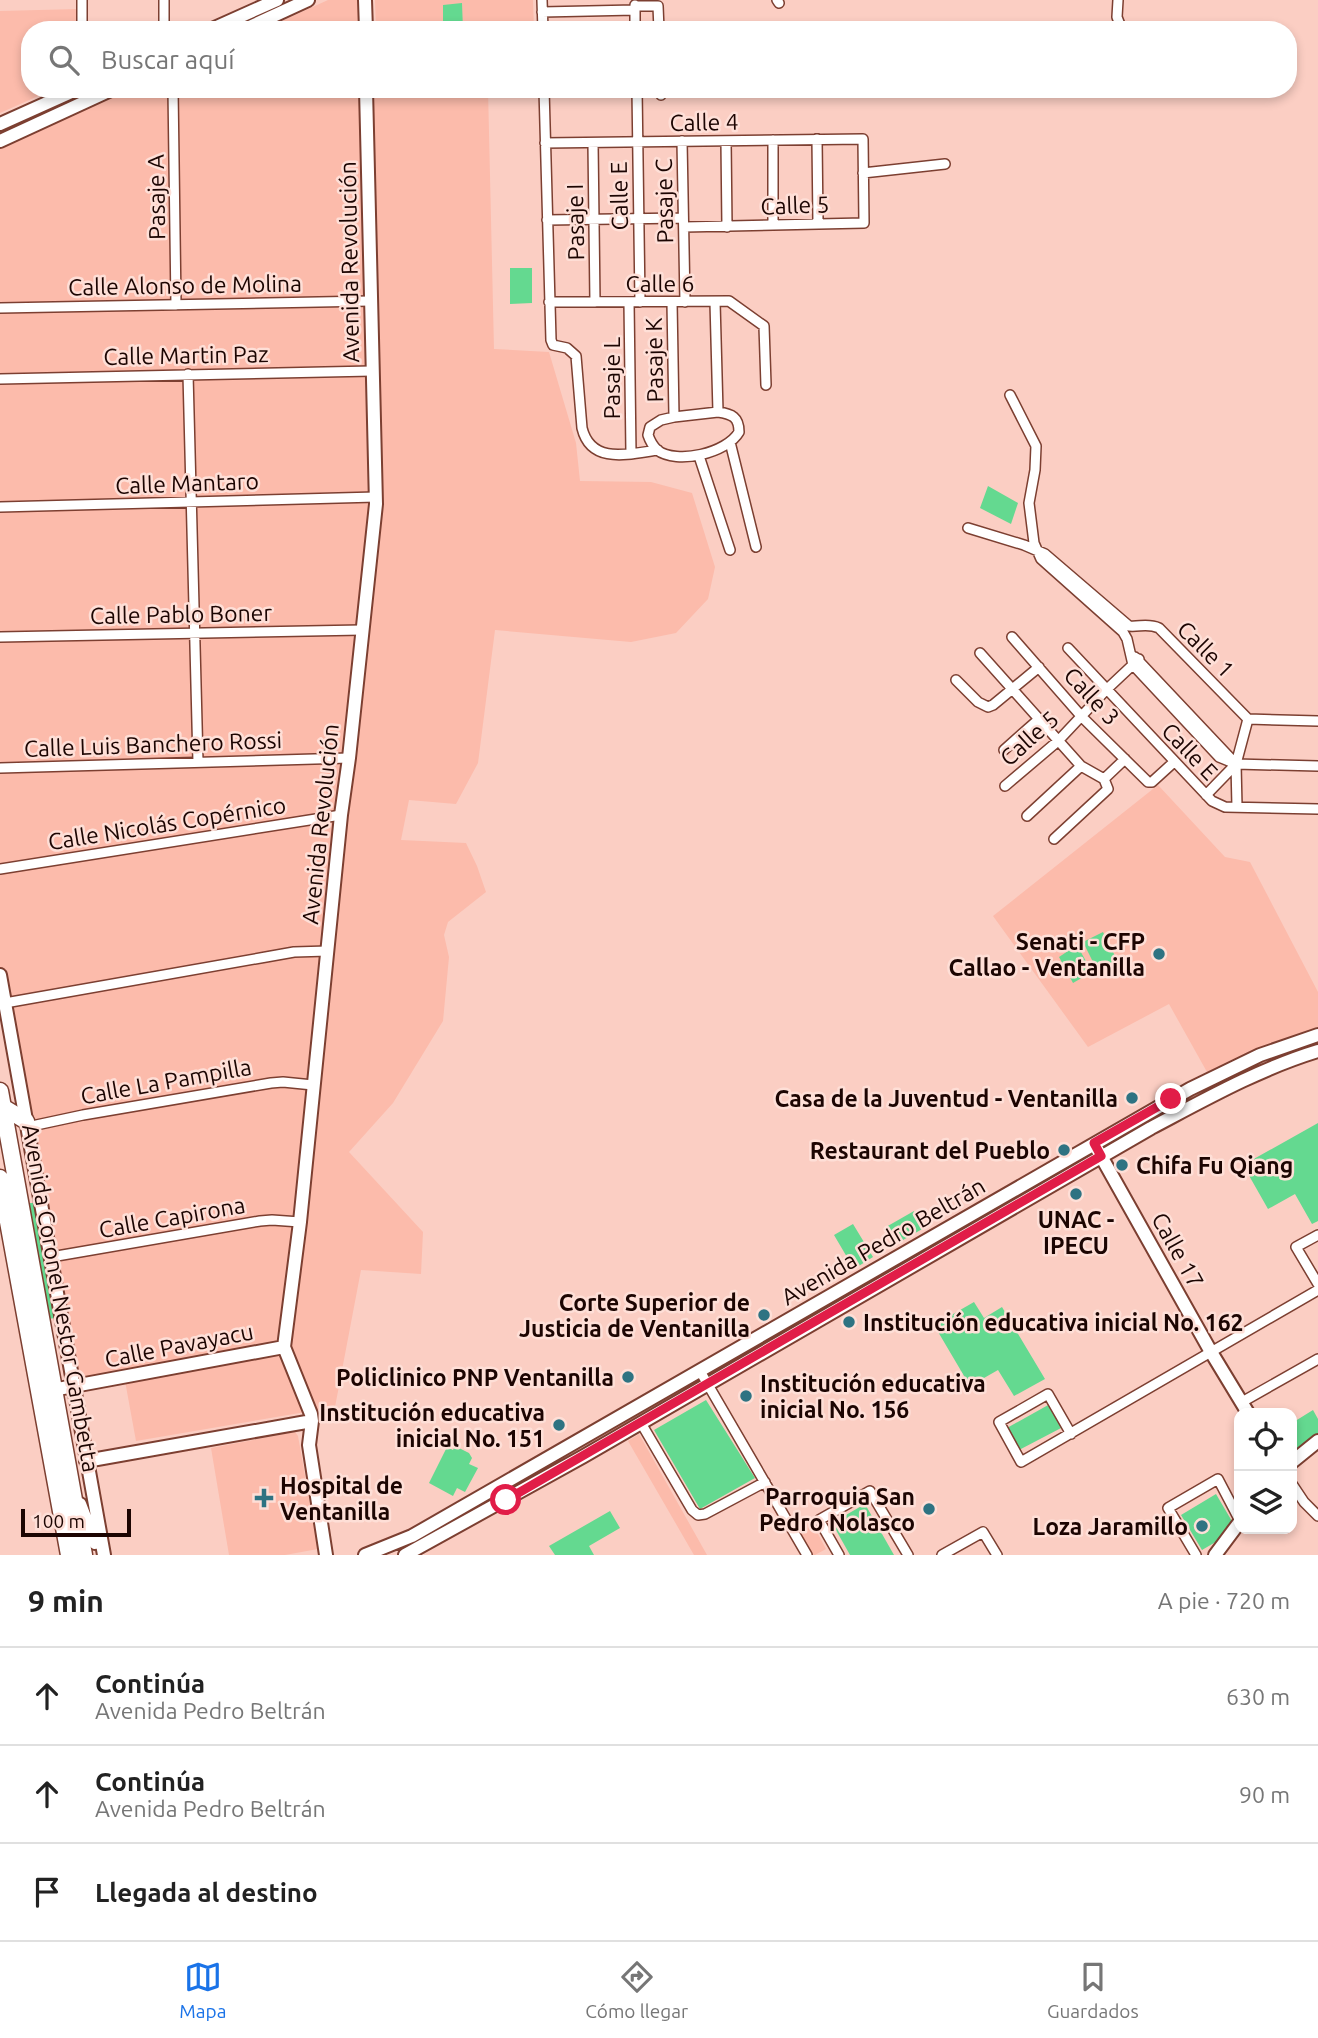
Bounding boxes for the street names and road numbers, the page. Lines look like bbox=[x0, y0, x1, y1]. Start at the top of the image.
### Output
street label: Calle 4 bbox=[669, 109, 739, 135]
street label: Pasaje A bbox=[143, 154, 169, 240]
street label: Pasaje C bbox=[651, 158, 677, 244]
street label: Avenida Revolución bbox=[335, 161, 363, 363]
street label: Calle E bbox=[606, 161, 632, 231]
street label: Pasaje I bbox=[562, 183, 588, 261]
street label: Calle 5 bbox=[760, 191, 830, 219]
street label: Calle Alonso de Molina bbox=[68, 270, 302, 300]
street label: Calle 6 bbox=[626, 271, 694, 296]
street label: Pasaje K bbox=[641, 317, 667, 403]
street label: Pasaje L bbox=[599, 336, 624, 419]
street label: Calle Martin Paz bbox=[103, 341, 269, 369]
street label: Calle Mantaro bbox=[115, 468, 259, 498]
street label: Calle Pablo Boner bbox=[90, 600, 273, 628]
street label: Calle 1 bbox=[1173, 616, 1239, 682]
street label: Calle 3 bbox=[1059, 662, 1125, 730]
street label: Calle 5 bbox=[995, 706, 1063, 770]
street label: Calle E bbox=[1157, 718, 1223, 784]
street label: Avenida Revolución bbox=[297, 723, 343, 925]
street label: Calle Luis Banchero Rossi bbox=[23, 727, 283, 761]
street label: Calle Nicolás Copérnico bbox=[46, 792, 288, 854]
street label: Calle La Pampilla bbox=[79, 1054, 253, 1108]
street label: Avenida Coronel Nestor Gambetta bbox=[18, 1122, 104, 1474]
street label: Avenida Pedro Beltrán bbox=[777, 1173, 989, 1309]
street label: Calle Capirona bbox=[97, 1192, 247, 1242]
street label: Calle 17 bbox=[1147, 1208, 1209, 1292]
street label: Calle Pavayacu bbox=[102, 1318, 256, 1372]

